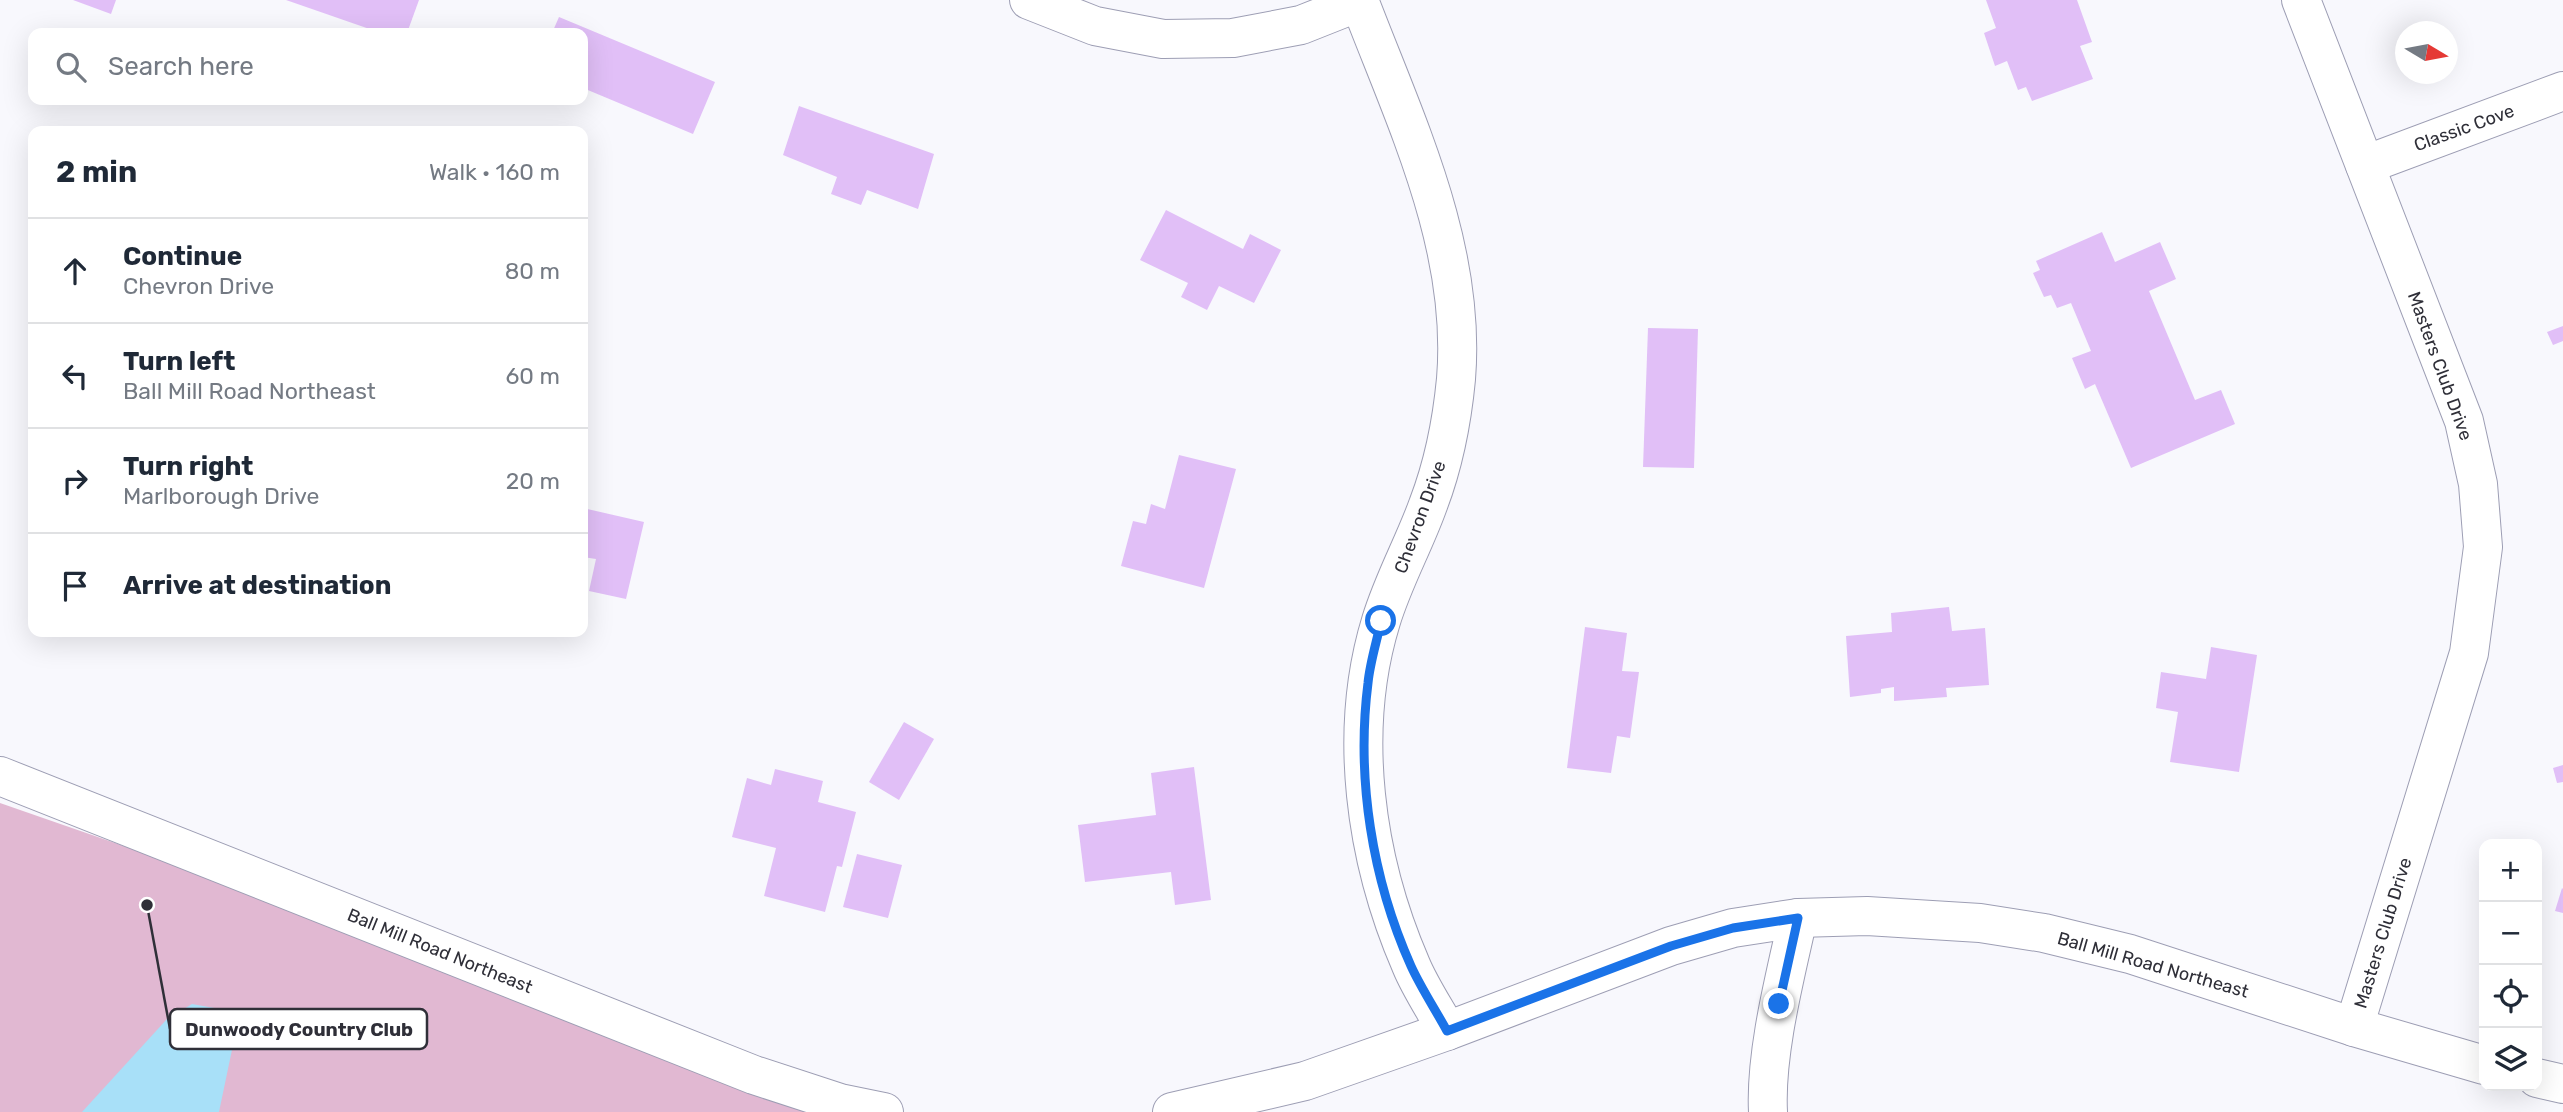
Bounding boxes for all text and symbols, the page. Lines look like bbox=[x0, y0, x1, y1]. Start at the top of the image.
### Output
north arrow bbox=[2395, 21, 2458, 84]
search box bbox=[28, 28, 588, 105]
icon: search bbox=[52, 48, 90, 86]
text: Search here bbox=[108, 51, 254, 82]
street label: Classic Cove bbox=[2411, 100, 2517, 156]
text: 2 min bbox=[56, 154, 137, 190]
text: Walk · 160 m bbox=[429, 158, 560, 186]
text: Continue bbox=[123, 241, 242, 272]
icon: ahead bbox=[56, 252, 94, 290]
text: 80 m bbox=[505, 257, 560, 285]
text: Chevron Drive bbox=[123, 272, 274, 300]
street label: Masters Club Drive bbox=[2403, 289, 2477, 443]
text: Turn left bbox=[123, 346, 235, 377]
icon: left bbox=[56, 357, 94, 395]
text: 60 m bbox=[505, 362, 560, 390]
text: Ball Mill Road Northeast bbox=[123, 377, 376, 405]
text: Turn right bbox=[123, 451, 253, 482]
street label: Chevron Drive bbox=[1389, 458, 1451, 576]
icon: right bbox=[56, 462, 94, 500]
text: 20 m bbox=[506, 467, 560, 495]
text: Marlborough Drive bbox=[123, 482, 319, 510]
icon: arrive bbox=[56, 567, 94, 605]
text: Arrive at destination bbox=[123, 570, 391, 601]
route start bbox=[1365, 605, 1396, 636]
map controls bbox=[2479, 839, 2542, 1091]
button: + bbox=[2479, 839, 2542, 902]
street label: Masters Club Drive bbox=[2350, 855, 2416, 1011]
button: − bbox=[2479, 902, 2542, 965]
street label: Ball Mill Road Northeast bbox=[344, 904, 536, 998]
street label: Ball Mill Road Northeast bbox=[2055, 927, 2251, 1003]
button: locate bbox=[2479, 965, 2542, 1028]
route end bbox=[1763, 988, 1794, 1019]
callout: Dunwoody Country Club bbox=[170, 1009, 427, 1049]
text: Dunwoody Country Club bbox=[185, 1018, 413, 1041]
button: layers bbox=[2479, 1028, 2542, 1091]

